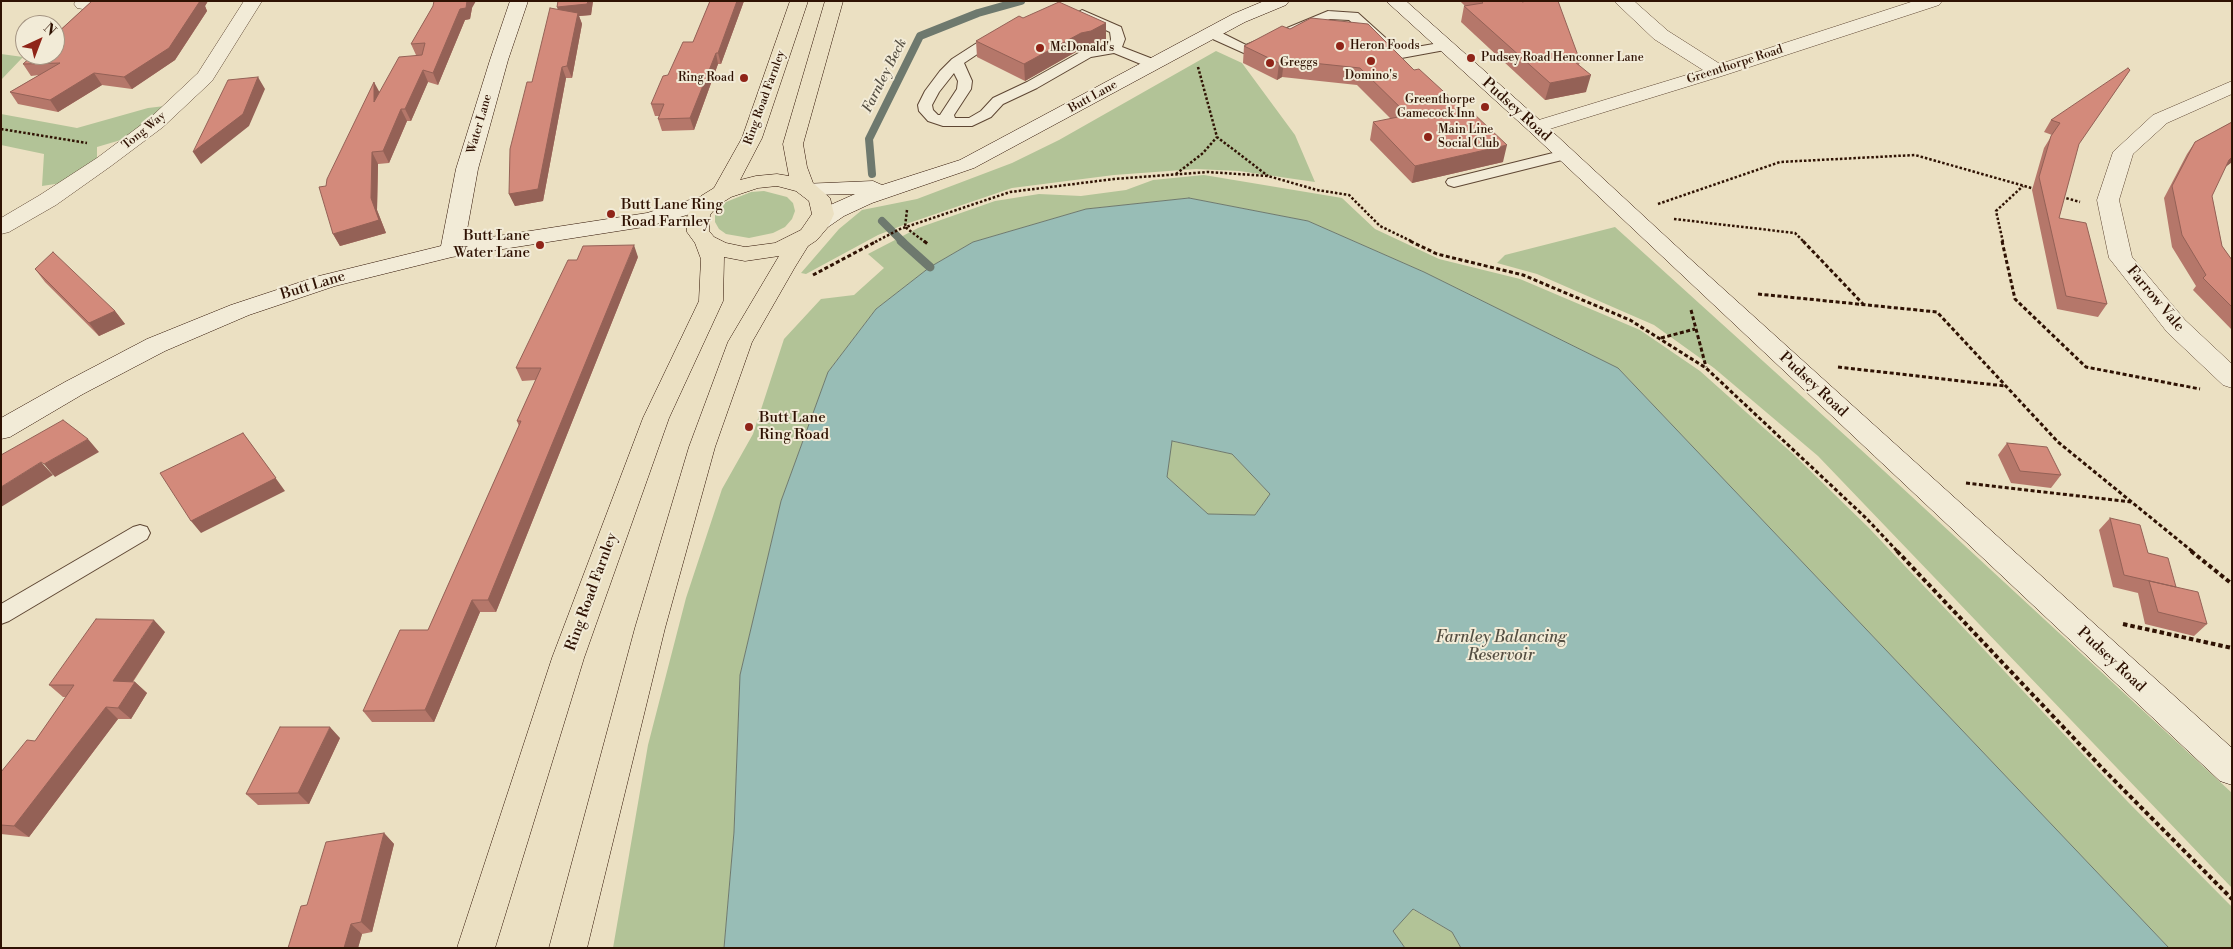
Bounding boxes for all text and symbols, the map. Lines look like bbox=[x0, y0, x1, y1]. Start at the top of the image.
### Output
north arrow bbox=[15, 15, 65, 65]
text: N bbox=[39, 19, 60, 40]
water label: Farnley Beck bbox=[859, 36, 911, 116]
place label: Heron Foods bbox=[1350, 39, 1420, 53]
marker: Heron Foods bbox=[1334, 40, 1346, 52]
place label: McDonald's bbox=[1050, 41, 1114, 55]
marker: McDonald's bbox=[1034, 42, 1046, 54]
street label: Greenthorpe Road bbox=[1685, 43, 1785, 87]
street label: Ring Road Farnley bbox=[741, 49, 789, 147]
place label: Pudsey Road Henconner Lane bbox=[1481, 51, 1644, 65]
marker: Pudsey Road Henconner Lane bbox=[1465, 52, 1477, 64]
marker: Domino's bbox=[1365, 55, 1377, 67]
place label: Greggs bbox=[1280, 56, 1318, 70]
marker: Greggs bbox=[1264, 57, 1276, 69]
place label: Domino's bbox=[1345, 69, 1397, 83]
place label: Ring Road bbox=[678, 71, 734, 85]
marker: Ring Road bbox=[738, 72, 750, 84]
street label: Pudsey Road bbox=[1478, 74, 1554, 146]
street label: Butt Lane bbox=[1066, 78, 1120, 116]
street label: Water Lane bbox=[465, 93, 495, 155]
place label: Greenthorpe Gamecock Inn bbox=[1397, 93, 1475, 121]
marker: Greenthorpe Gamecock Inn bbox=[1479, 101, 1491, 113]
street label: Tong Way bbox=[119, 109, 169, 153]
place label: Main Line Social Club bbox=[1438, 123, 1499, 151]
marker: Main Line Social Club bbox=[1422, 131, 1434, 143]
place label: Butt Lane Ring Road Farnley bbox=[621, 196, 723, 231]
marker: Butt Lane Ring Road Farnley bbox=[605, 208, 617, 220]
place label: Butt Lane Water Lane bbox=[453, 227, 530, 262]
marker: Butt Lane Water Lane bbox=[534, 239, 546, 251]
street label: Farrow Vale bbox=[2122, 262, 2188, 336]
street label: Butt Lane bbox=[278, 268, 348, 304]
street label: Pudsey Road bbox=[1775, 349, 1851, 421]
place label: Butt Lane Ring Road bbox=[759, 409, 829, 444]
marker: Butt Lane Ring Road bbox=[743, 421, 755, 433]
street label: Ring Road Farnley bbox=[562, 530, 622, 654]
street label: Pudsey Road bbox=[2073, 624, 2149, 696]
water label: Farnley Balancing Reservoir bbox=[1436, 628, 1566, 666]

